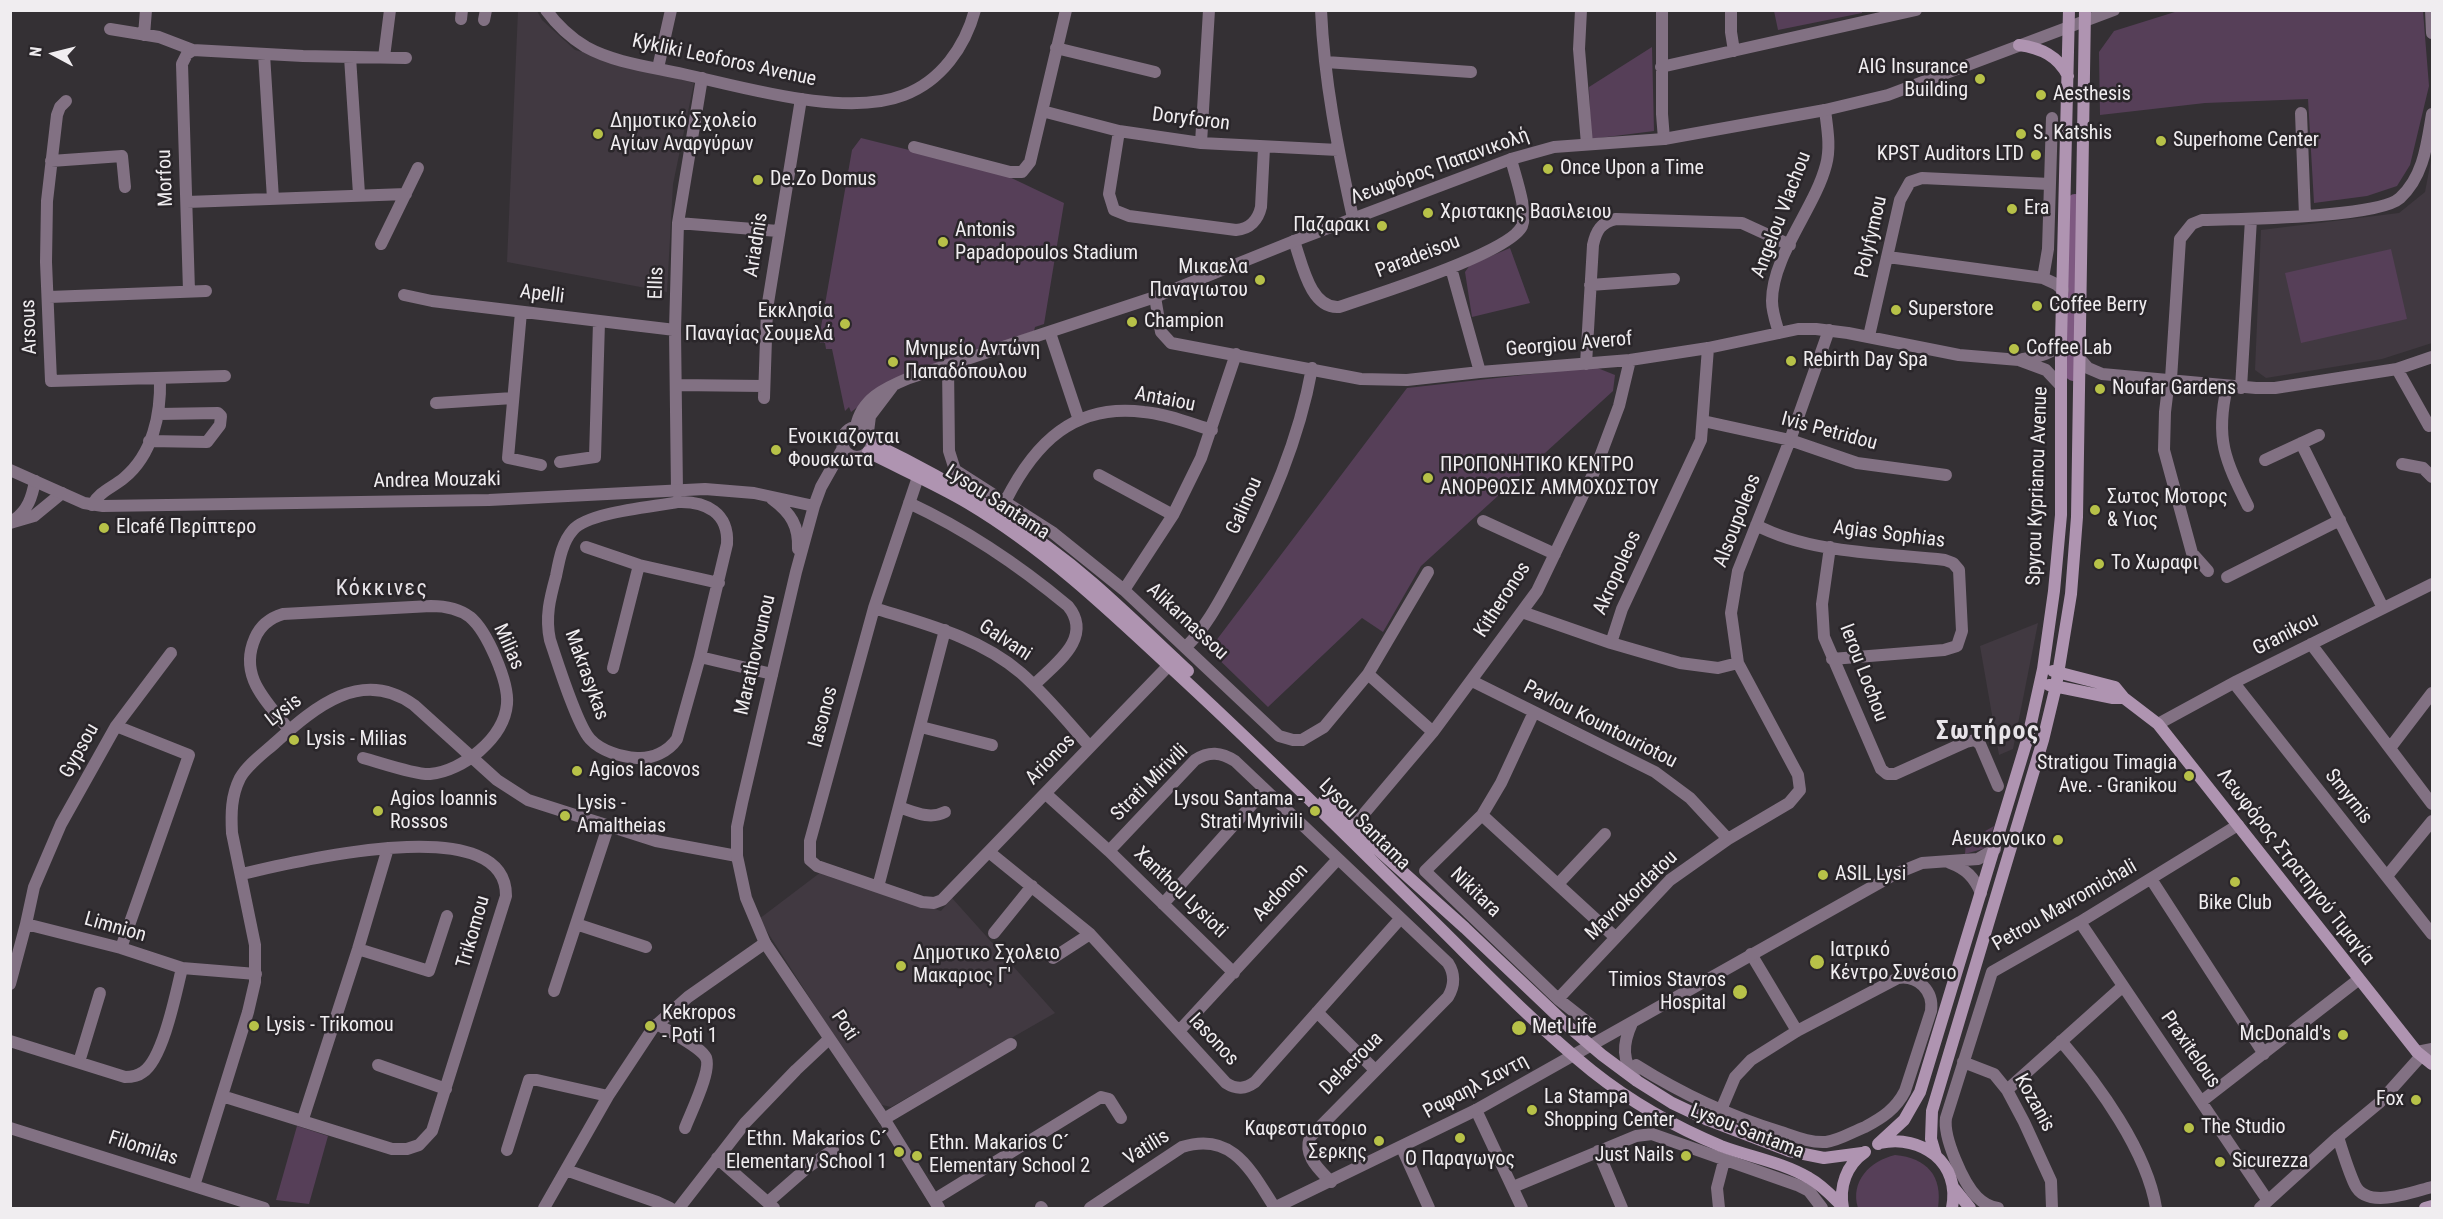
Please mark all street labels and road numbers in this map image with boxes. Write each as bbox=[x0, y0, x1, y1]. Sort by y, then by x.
street label: Kykliki Leoforos Avenue bbox=[630, 30, 818, 92]
street label: Doryforon bbox=[1151, 103, 1231, 137]
street label: Λεωφόρος Παπανικολή bbox=[1347, 124, 1533, 210]
street label: Angelou Vlachou bbox=[1747, 148, 1817, 282]
street label: Morfou bbox=[153, 149, 179, 207]
street label: Polyfymou bbox=[1851, 194, 1893, 280]
street label: Ariadnis bbox=[740, 211, 774, 279]
street label: Paradeisou bbox=[1372, 230, 1464, 284]
street label: Ellis bbox=[644, 266, 670, 300]
street label: Apelli bbox=[518, 280, 566, 310]
street label: Arsous bbox=[17, 299, 43, 355]
street label: Georgiou Averof bbox=[1505, 328, 1633, 362]
street label: Antaiou bbox=[1133, 382, 1197, 418]
street label: Spyrou Kyprianou Avenue bbox=[2023, 386, 2053, 586]
street label: Ivis Petridou bbox=[1778, 408, 1880, 456]
street label: Lysou Santama bbox=[940, 460, 1054, 546]
street label: Andrea Mouzaki bbox=[373, 468, 501, 494]
street label: Alsoupoleos bbox=[1709, 471, 1767, 571]
street label: Galinou bbox=[1222, 474, 1268, 538]
street label: Agias Sophias bbox=[1832, 516, 1946, 554]
street label: Akropoleos bbox=[1589, 527, 1647, 619]
street label: Kitheronos bbox=[1470, 558, 1536, 642]
street label: Alikarnassou bbox=[1141, 578, 1233, 666]
street label: Marathovounou bbox=[730, 592, 782, 718]
street label: Granikou bbox=[2249, 608, 2323, 662]
street label: Galvani bbox=[974, 615, 1036, 667]
street label: Milias bbox=[487, 620, 529, 674]
street label: Ierou Lochou bbox=[1833, 621, 1893, 725]
street label: Makrasykas bbox=[559, 627, 613, 723]
street label: Pavlou Kountouriotou bbox=[1519, 676, 1681, 774]
street label: Iasonos bbox=[804, 684, 844, 750]
street label: Lysis bbox=[261, 689, 307, 733]
street label: Gypsou bbox=[55, 719, 105, 783]
street label: Arionos bbox=[1021, 730, 1081, 790]
street label: Strati Mirivili bbox=[1106, 739, 1194, 827]
street label: Λεωφόρος Στρατηγού Τιμαγία bbox=[2211, 764, 2379, 970]
street label: Smyrnis bbox=[2319, 765, 2377, 829]
street label: Lysou Santama bbox=[1313, 774, 1415, 876]
street label: Xanthou Lysioti bbox=[1128, 842, 1232, 944]
street label: Mavrokordatou bbox=[1581, 846, 1683, 946]
street label: Petrou Mavromichali bbox=[1989, 855, 2141, 957]
street label: Aedonon bbox=[1248, 859, 1314, 927]
street label: Nikitara bbox=[1445, 863, 1505, 923]
street label: Trikomou bbox=[452, 893, 496, 971]
street label: Limnion bbox=[81, 908, 149, 948]
street label: Poti bbox=[825, 1006, 863, 1046]
street label: Praxitelous bbox=[2155, 1007, 2225, 1093]
street label: Iasonos bbox=[1183, 1009, 1243, 1071]
street label: Delacroua bbox=[1315, 1027, 1389, 1101]
street label: Ραφαηλ Σαντη bbox=[1420, 1049, 1532, 1125]
street label: Kozanis bbox=[2008, 1070, 2060, 1136]
street label: Lysou Santama bbox=[1687, 1099, 1807, 1165]
street label: Vatilis bbox=[1120, 1125, 1174, 1171]
street label: Filomilas bbox=[105, 1126, 181, 1172]

